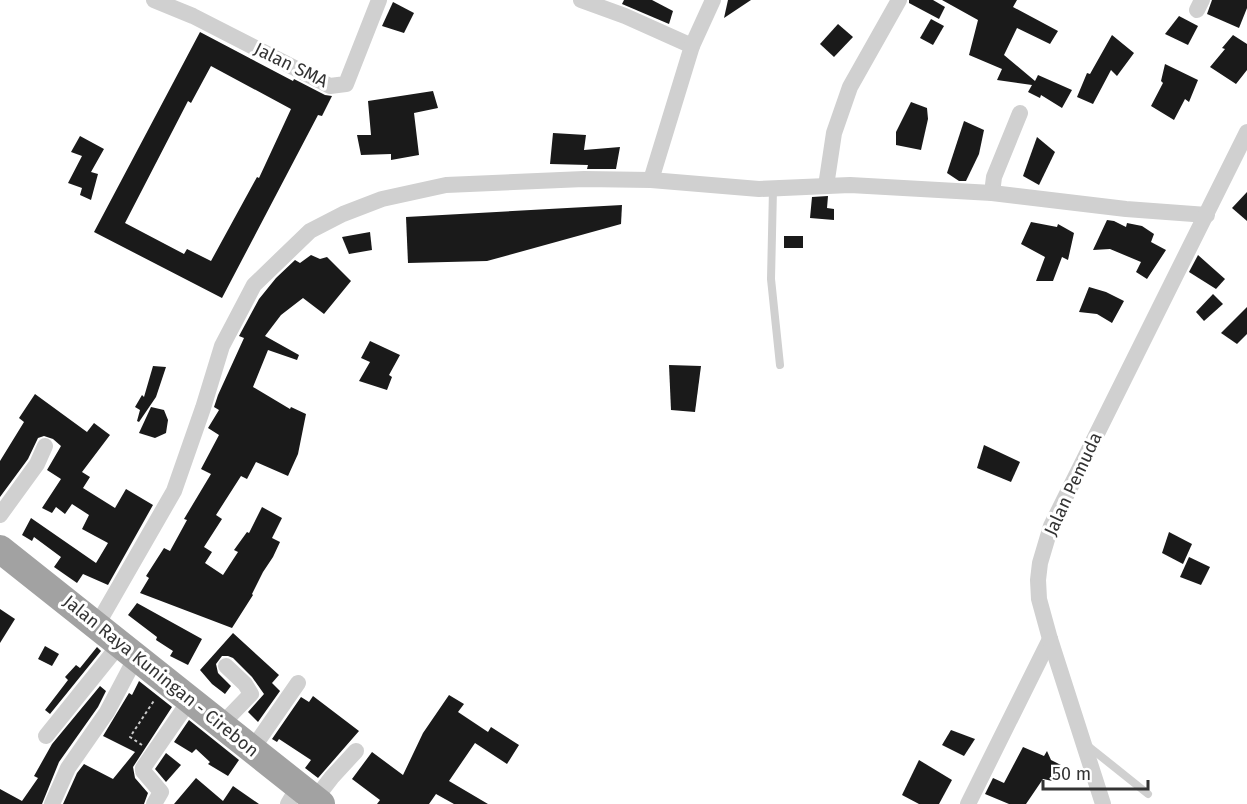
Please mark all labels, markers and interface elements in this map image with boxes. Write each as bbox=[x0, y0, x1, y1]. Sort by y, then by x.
street label: Jalan SMA bbox=[251, 38, 332, 93]
street label: Jalan Pemuda bbox=[1039, 429, 1107, 539]
street label: Jalan Raya Kuningan - Cirebon bbox=[59, 590, 263, 762]
scale bar bbox=[1043, 753, 1148, 791]
text: 50 m bbox=[1052, 763, 1091, 785]

